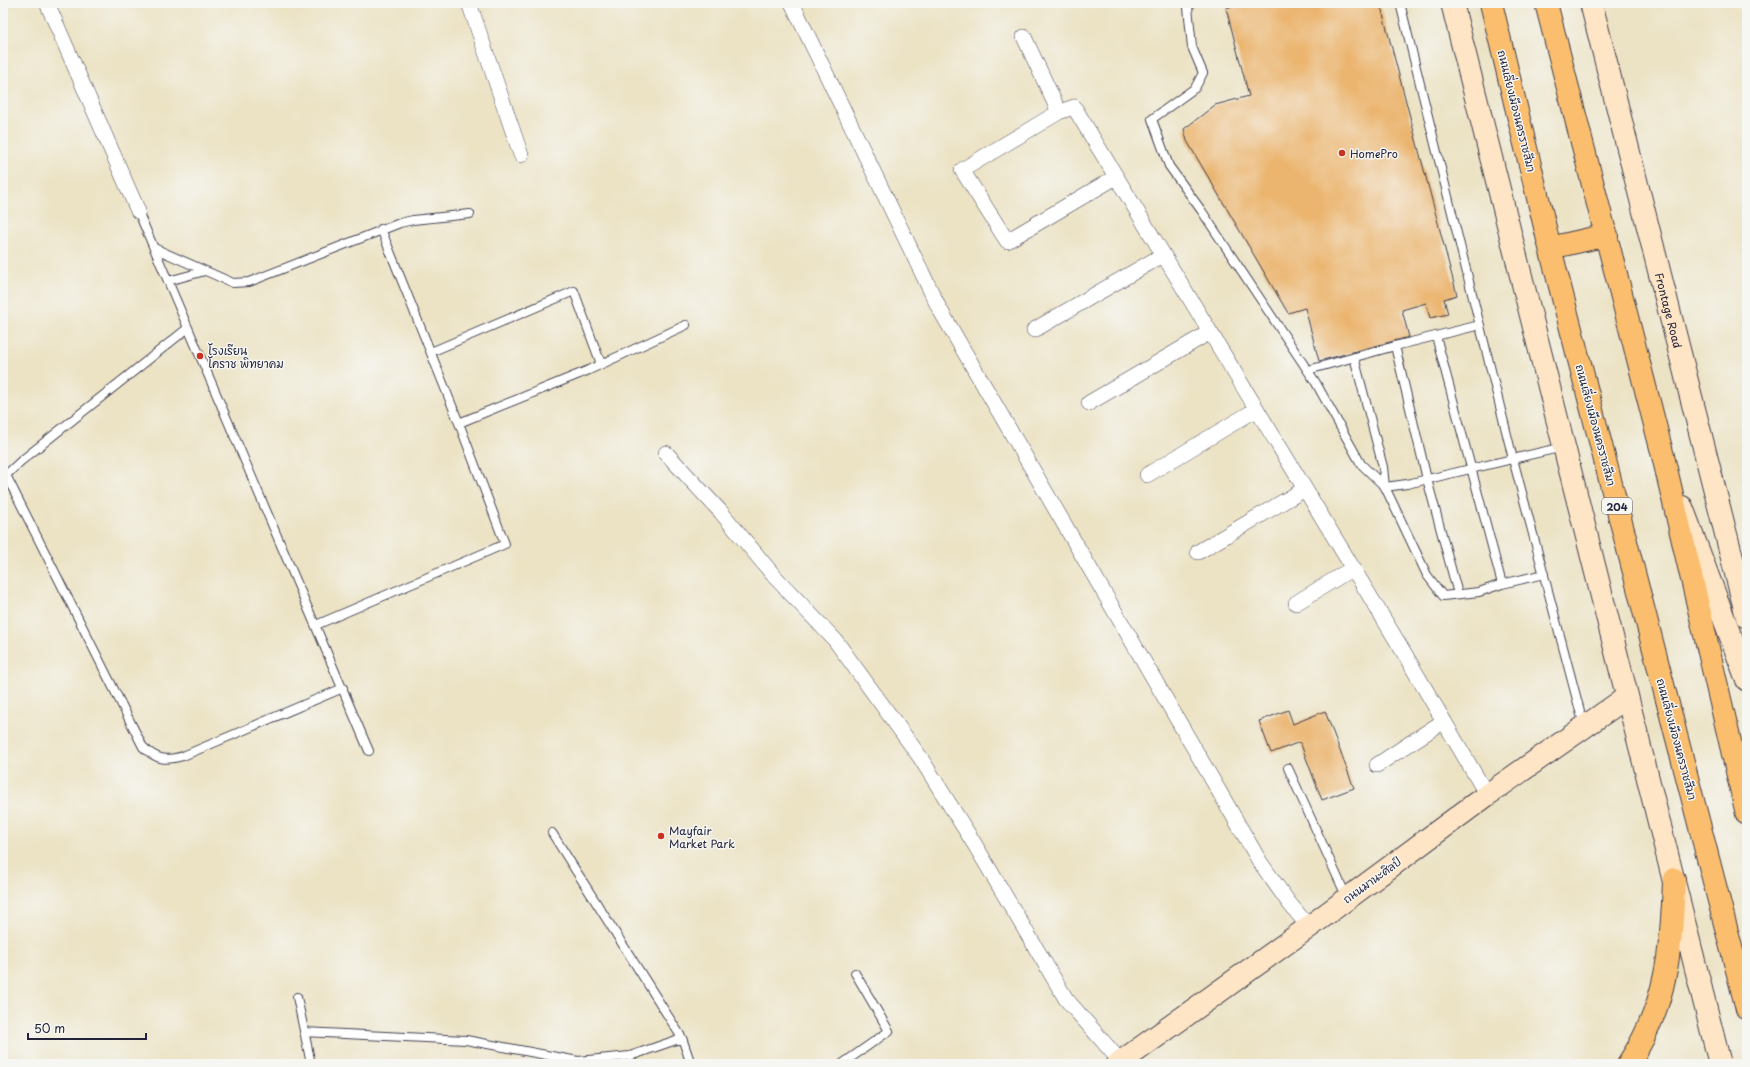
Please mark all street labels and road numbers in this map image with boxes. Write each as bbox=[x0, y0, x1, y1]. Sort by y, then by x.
street label: ถนนเลี่ยงเมืองนครราชสีมา bbox=[1494, 48, 1542, 174]
street label: Frontage Road bbox=[1651, 271, 1687, 350]
street label: ถนนเลี่ยงเมืองนครราชสีมา bbox=[1572, 362, 1622, 488]
road number: 204 bbox=[1602, 498, 1632, 514]
street label: ถนนเลี่ยงเมืองนครราชสีมา bbox=[1653, 676, 1703, 802]
street label: ถนนมานะศิลป์ bbox=[1339, 853, 1405, 907]

